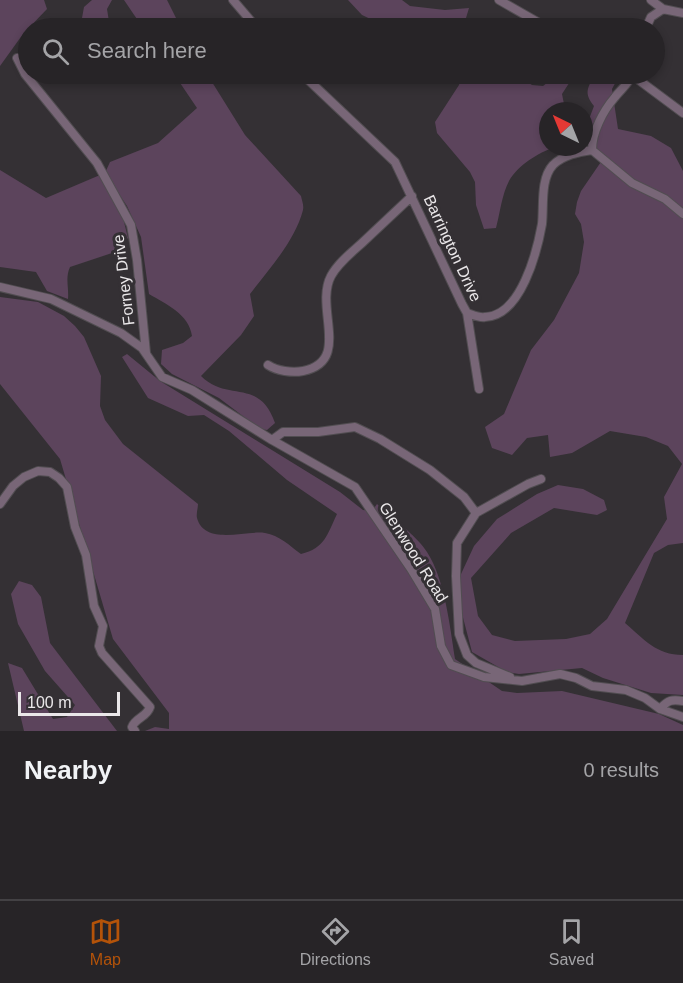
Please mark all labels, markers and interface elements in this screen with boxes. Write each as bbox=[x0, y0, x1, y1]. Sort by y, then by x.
search box bbox=[18, 18, 665, 84]
icon: search bbox=[39, 35, 72, 68]
text: Search here bbox=[87, 38, 207, 63]
north arrow bbox=[539, 102, 593, 156]
street label: Barrington Drive bbox=[420, 192, 485, 304]
street label: Forney Drive bbox=[109, 233, 138, 326]
street label: Glenwood Road bbox=[376, 499, 451, 605]
scale bar bbox=[18, 689, 120, 716]
text: 100 m bbox=[27, 694, 71, 711]
text: Nearby bbox=[24, 755, 112, 785]
text: 0 results bbox=[583, 759, 659, 781]
tab: Map bbox=[89, 915, 122, 969]
tab: Directions bbox=[300, 915, 371, 969]
tab: Saved bbox=[549, 915, 594, 969]

